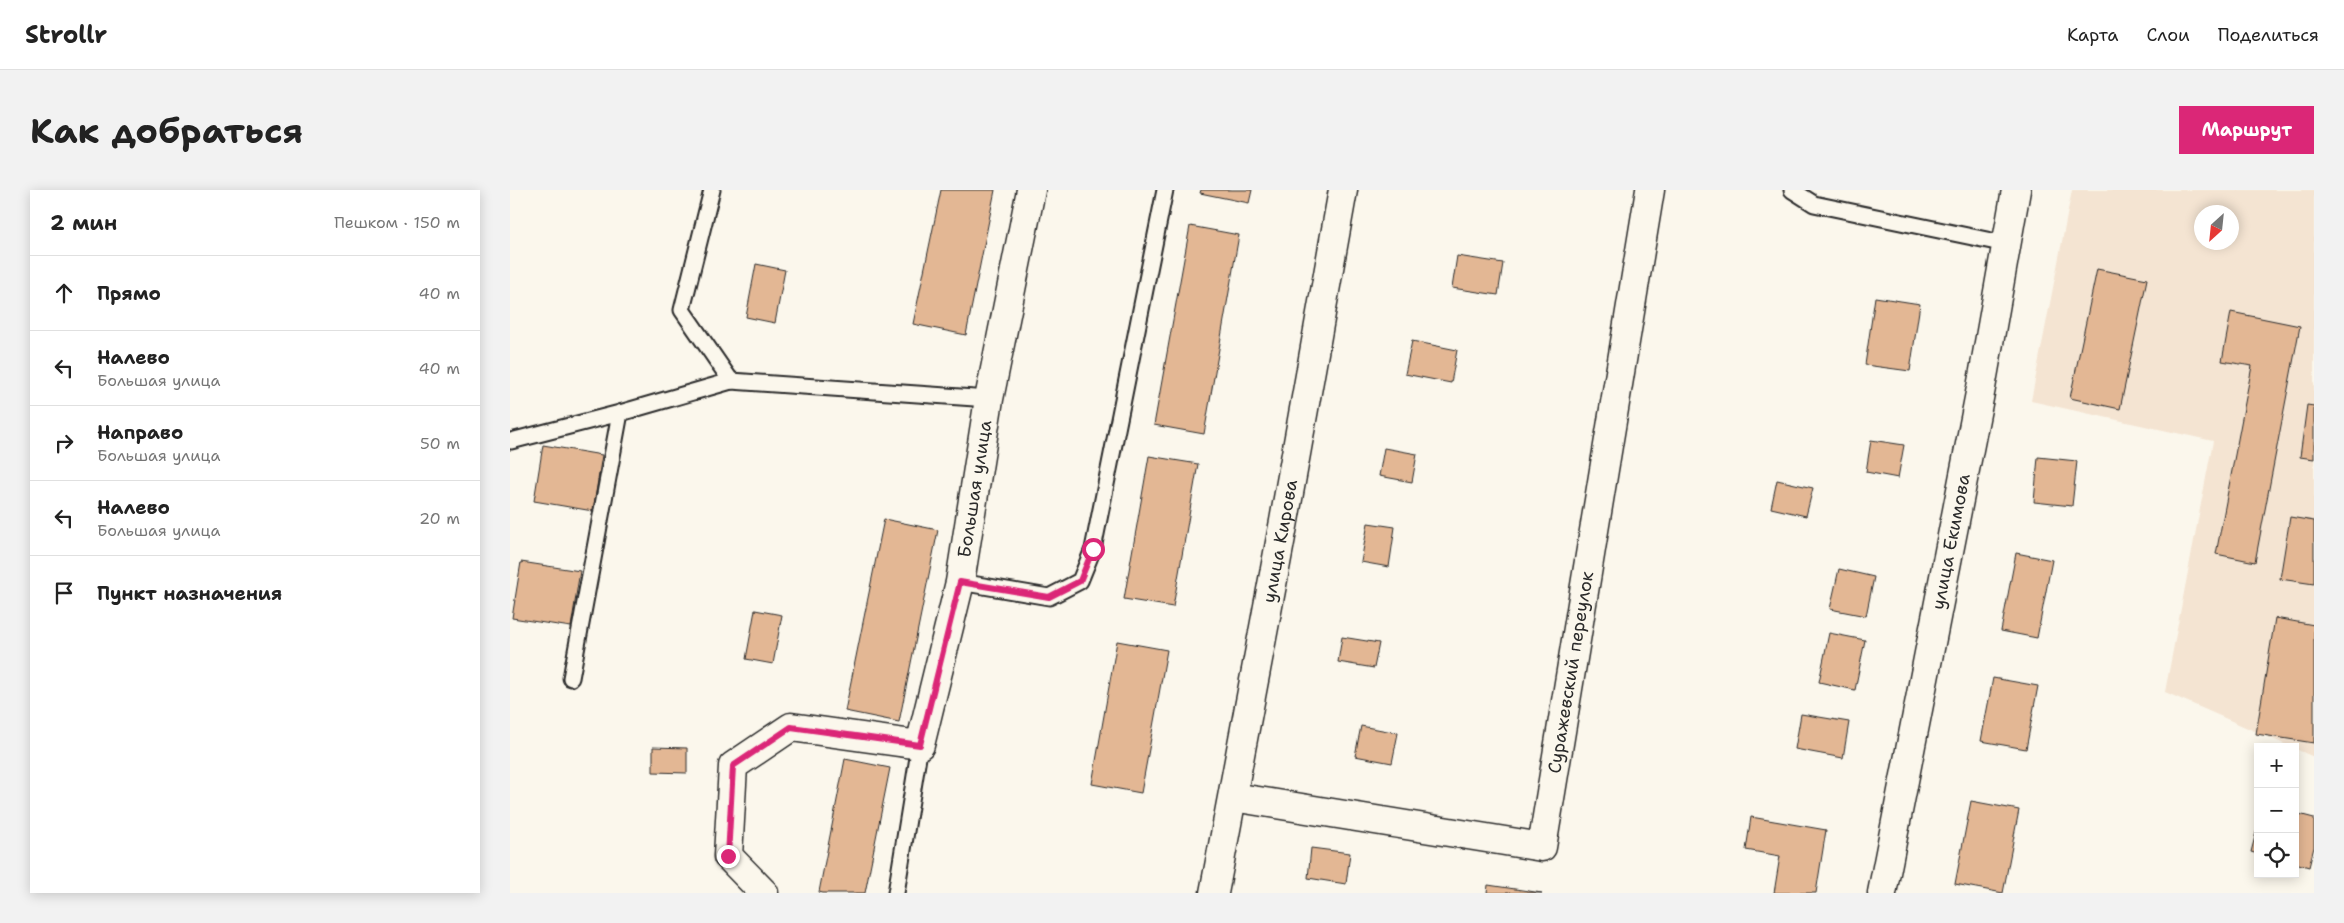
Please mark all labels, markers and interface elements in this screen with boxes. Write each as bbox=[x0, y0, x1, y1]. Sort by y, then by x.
text: Strollr bbox=[25, 19, 107, 51]
text: Карта bbox=[2067, 23, 2118, 47]
text: Слои bbox=[2146, 23, 2190, 47]
text: Поделиться bbox=[2218, 23, 2319, 47]
button: Маршрут bbox=[2179, 106, 2314, 154]
text: Как добраться bbox=[30, 107, 303, 154]
north arrow bbox=[2194, 205, 2239, 250]
text: 2 мин bbox=[50, 209, 117, 237]
text: Пешком · 150 m bbox=[334, 212, 460, 233]
icon: ahead bbox=[50, 279, 78, 307]
text: Прямо bbox=[97, 281, 161, 306]
text: 40 m bbox=[418, 283, 460, 304]
text: Налево bbox=[97, 345, 170, 370]
icon: left bbox=[50, 354, 78, 382]
text: 40 m bbox=[418, 358, 460, 379]
text: Большая улица bbox=[97, 370, 220, 391]
street label: Большая улица bbox=[952, 418, 997, 559]
text: Направо bbox=[97, 420, 183, 445]
icon: right bbox=[50, 429, 78, 457]
text: 50 m bbox=[420, 433, 460, 454]
text: Большая улица bbox=[97, 445, 220, 466]
street label: улица Екимова bbox=[1926, 472, 1976, 612]
street label: улица Кирова bbox=[1257, 478, 1303, 605]
text: Налево bbox=[97, 495, 170, 520]
icon: left bbox=[50, 504, 78, 532]
text: 20 m bbox=[419, 508, 460, 529]
text: Большая улица bbox=[97, 520, 220, 541]
route start bbox=[1082, 538, 1105, 561]
street label: Суражевский переулок bbox=[1542, 569, 1599, 775]
icon: arrive bbox=[50, 579, 78, 607]
text: Пункт назначения bbox=[97, 581, 282, 606]
map controls bbox=[2254, 743, 2299, 878]
button: + bbox=[2254, 743, 2299, 788]
button: − bbox=[2254, 788, 2299, 833]
button: locate bbox=[2254, 833, 2299, 878]
route end bbox=[717, 845, 740, 868]

